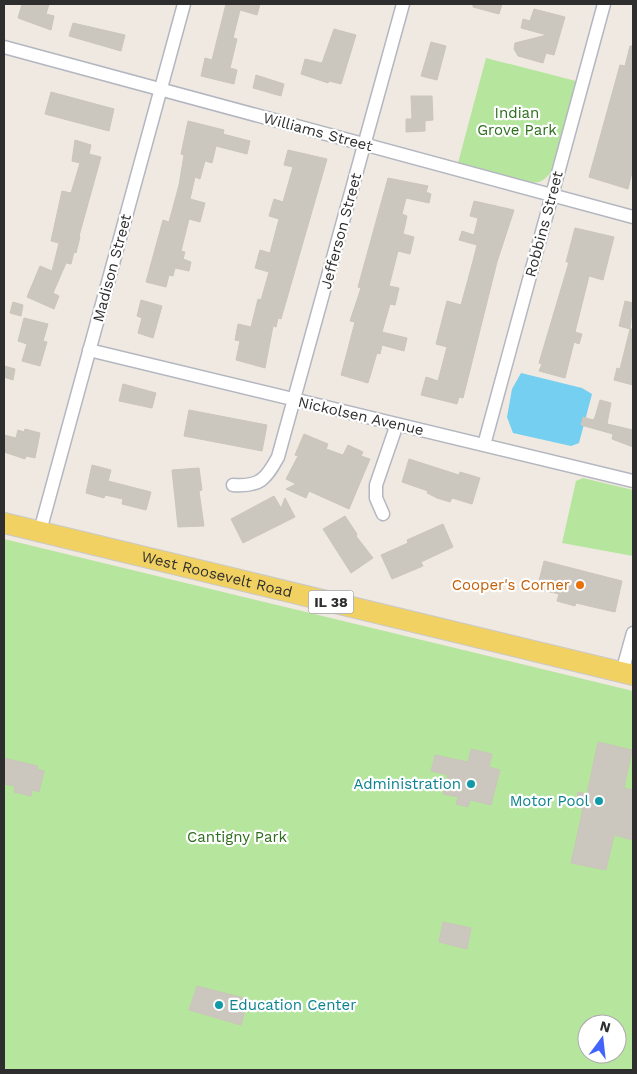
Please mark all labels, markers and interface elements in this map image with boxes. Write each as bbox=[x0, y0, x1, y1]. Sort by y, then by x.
park label: Indian Grove Park bbox=[477, 104, 557, 139]
street label: Williams Street bbox=[261, 109, 375, 155]
street label: Robbins Street bbox=[521, 168, 567, 279]
street label: Jefferson Street bbox=[317, 170, 365, 291]
street label: Madison Street bbox=[89, 211, 135, 324]
street label: Nickolsen Avenue bbox=[296, 393, 426, 439]
street label: West Roosevelt Road bbox=[139, 548, 294, 601]
place label: Cooper's Corner bbox=[452, 576, 570, 594]
marker: Cooper's Corner bbox=[574, 579, 586, 591]
road number: IL 38 bbox=[308, 590, 354, 614]
place label: Administration bbox=[353, 775, 461, 793]
marker: Administration bbox=[465, 778, 477, 790]
place label: Motor Pool bbox=[510, 792, 589, 810]
marker: Motor Pool bbox=[593, 795, 605, 807]
park label: Cantigny Park bbox=[187, 828, 288, 846]
place label: Education Center bbox=[229, 996, 356, 1014]
marker: Education Center bbox=[213, 999, 225, 1011]
north arrow bbox=[577, 1014, 627, 1064]
text: N bbox=[598, 1017, 612, 1036]

